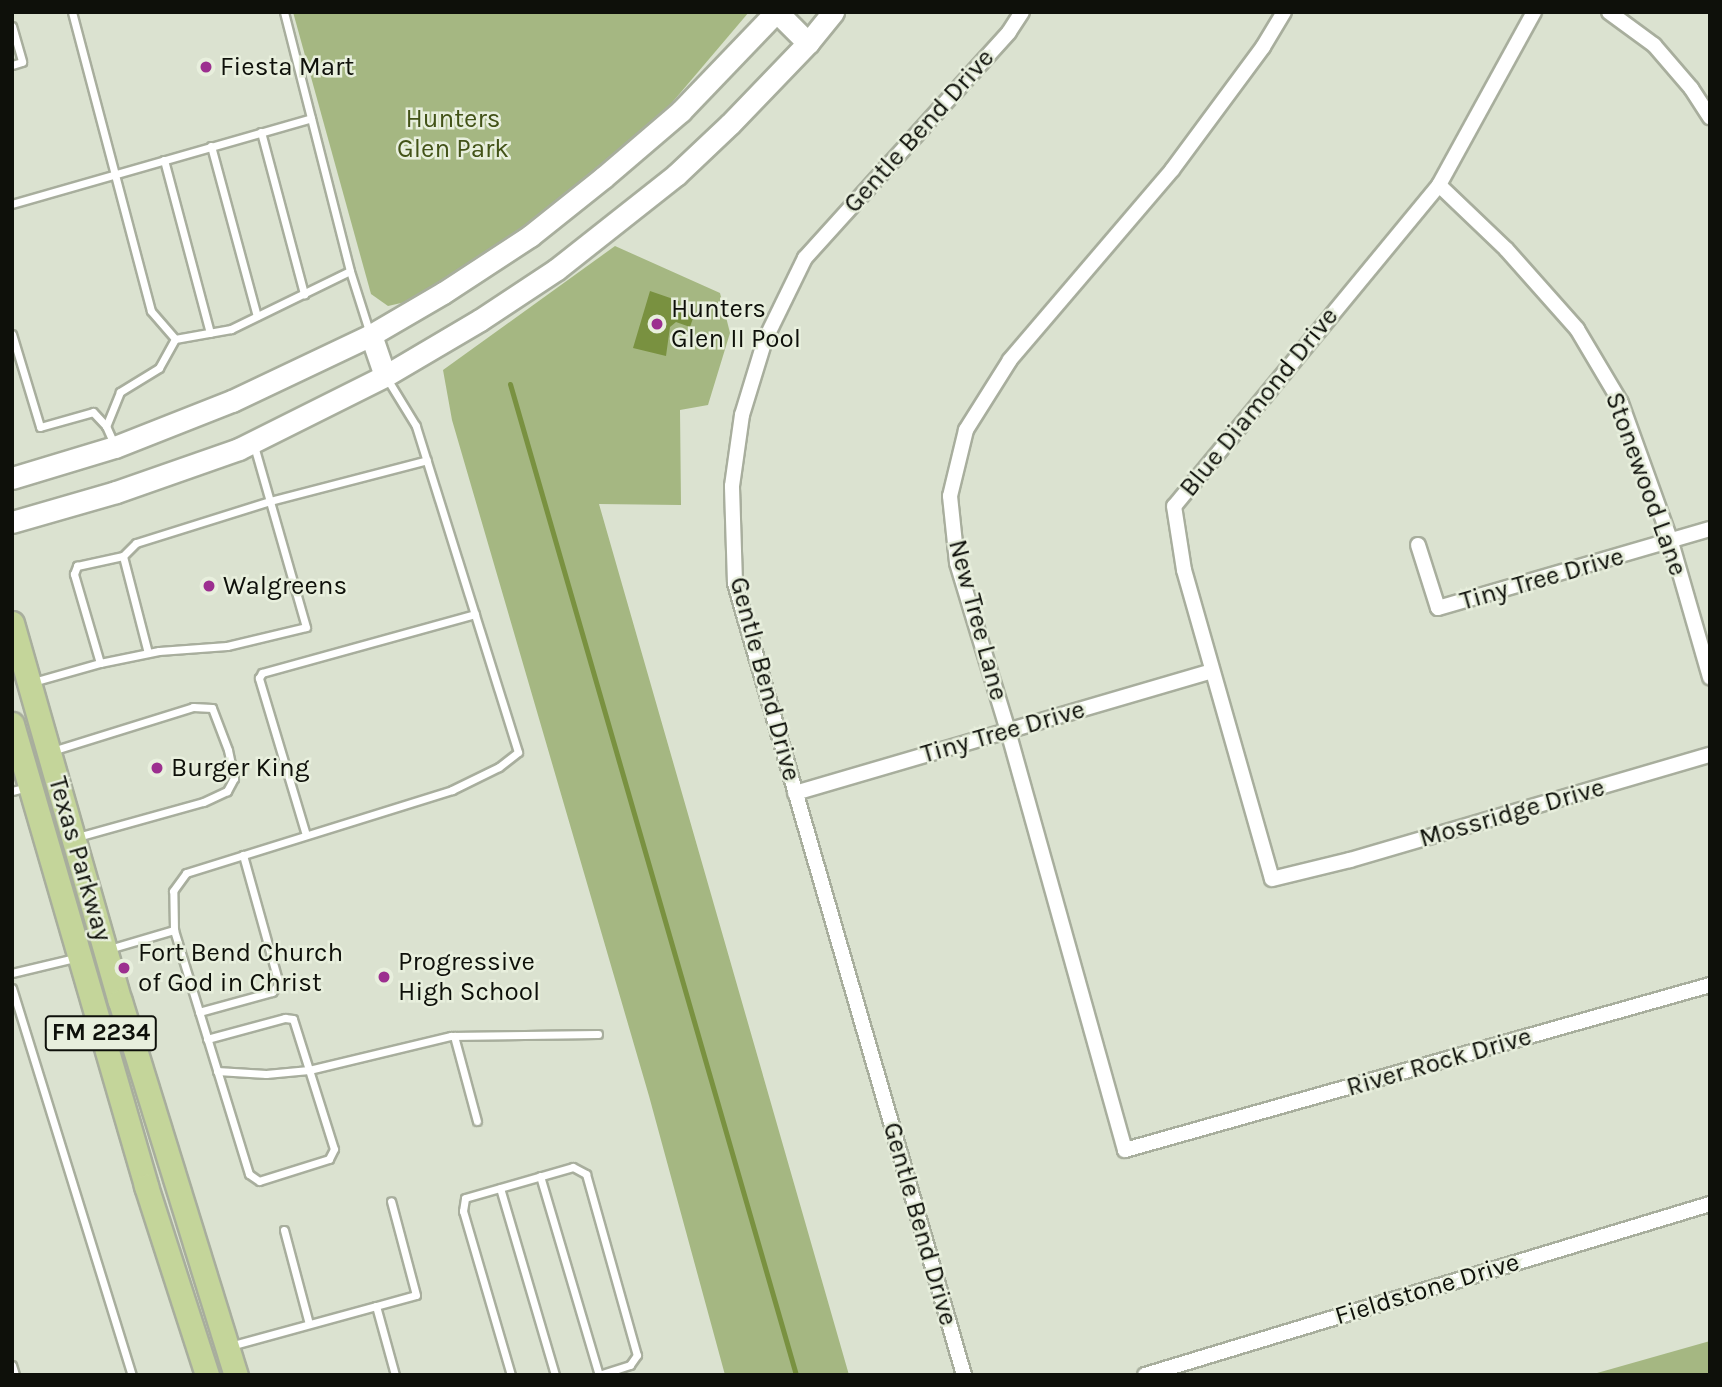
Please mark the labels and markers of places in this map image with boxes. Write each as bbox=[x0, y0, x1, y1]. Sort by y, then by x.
place label: Fiesta Mart bbox=[220, 51, 354, 83]
marker: Fiesta Mart bbox=[198, 59, 214, 75]
place label: Hunters Glen II Pool bbox=[671, 293, 801, 354]
marker: Hunters Glen II Pool bbox=[649, 316, 665, 332]
place label: Walgreens bbox=[223, 570, 347, 602]
marker: Walgreens bbox=[201, 578, 217, 594]
place label: Burger King bbox=[171, 752, 309, 784]
marker: Burger King bbox=[149, 760, 165, 776]
place label: Fort Bend Church of God in Christ bbox=[138, 937, 343, 998]
place label: Progressive High School bbox=[398, 946, 540, 1007]
marker: Fort Bend Church of God in Christ bbox=[116, 960, 132, 976]
marker: Progressive High School bbox=[376, 969, 392, 985]

